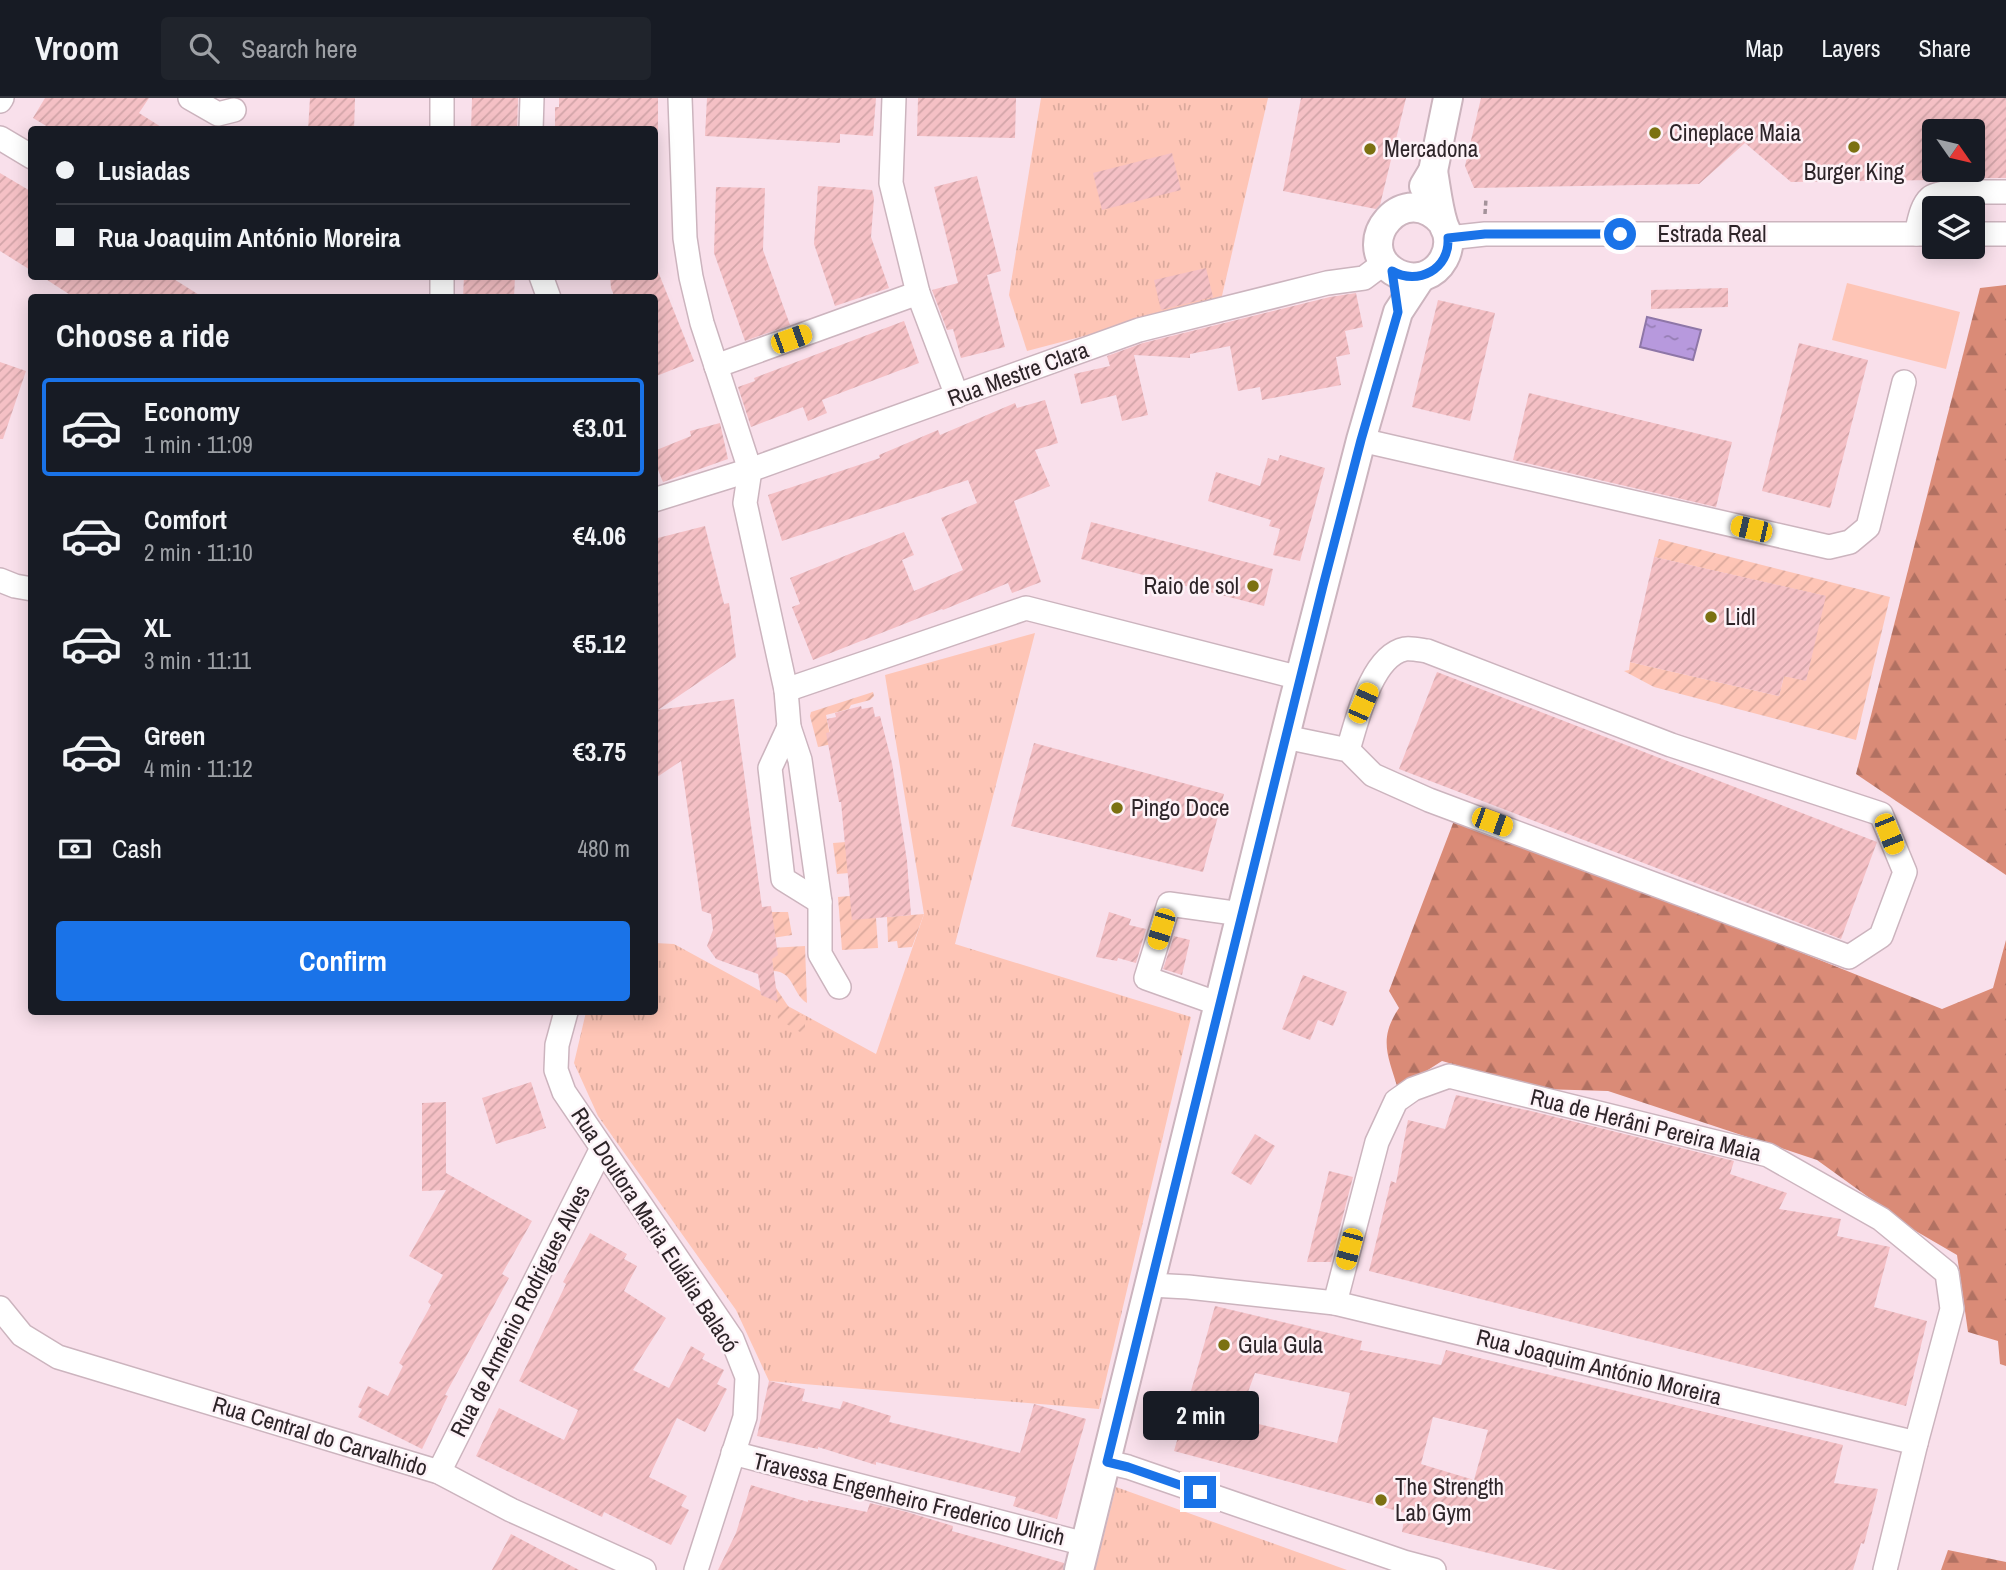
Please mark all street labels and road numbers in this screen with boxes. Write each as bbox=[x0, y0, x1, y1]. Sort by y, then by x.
street label: Estrada Real bbox=[1657, 218, 1767, 249]
street label: Rua Mestre Clara bbox=[943, 334, 1093, 413]
street label: Rua de Herâni Pereira Maia bbox=[1527, 1081, 1765, 1168]
street label: Rua Doutora Maria Eulália Balacó bbox=[564, 1101, 746, 1358]
street label: Rua de Arménio Rodrigues Alves bbox=[442, 1179, 597, 1442]
street label: Rua Joaquim António Moreira bbox=[1473, 1321, 1725, 1412]
street label: Rua Central do Carvalhido bbox=[209, 1388, 431, 1483]
street label: Travessa Engenheiro Frederico Ulrich bbox=[750, 1445, 1068, 1552]

